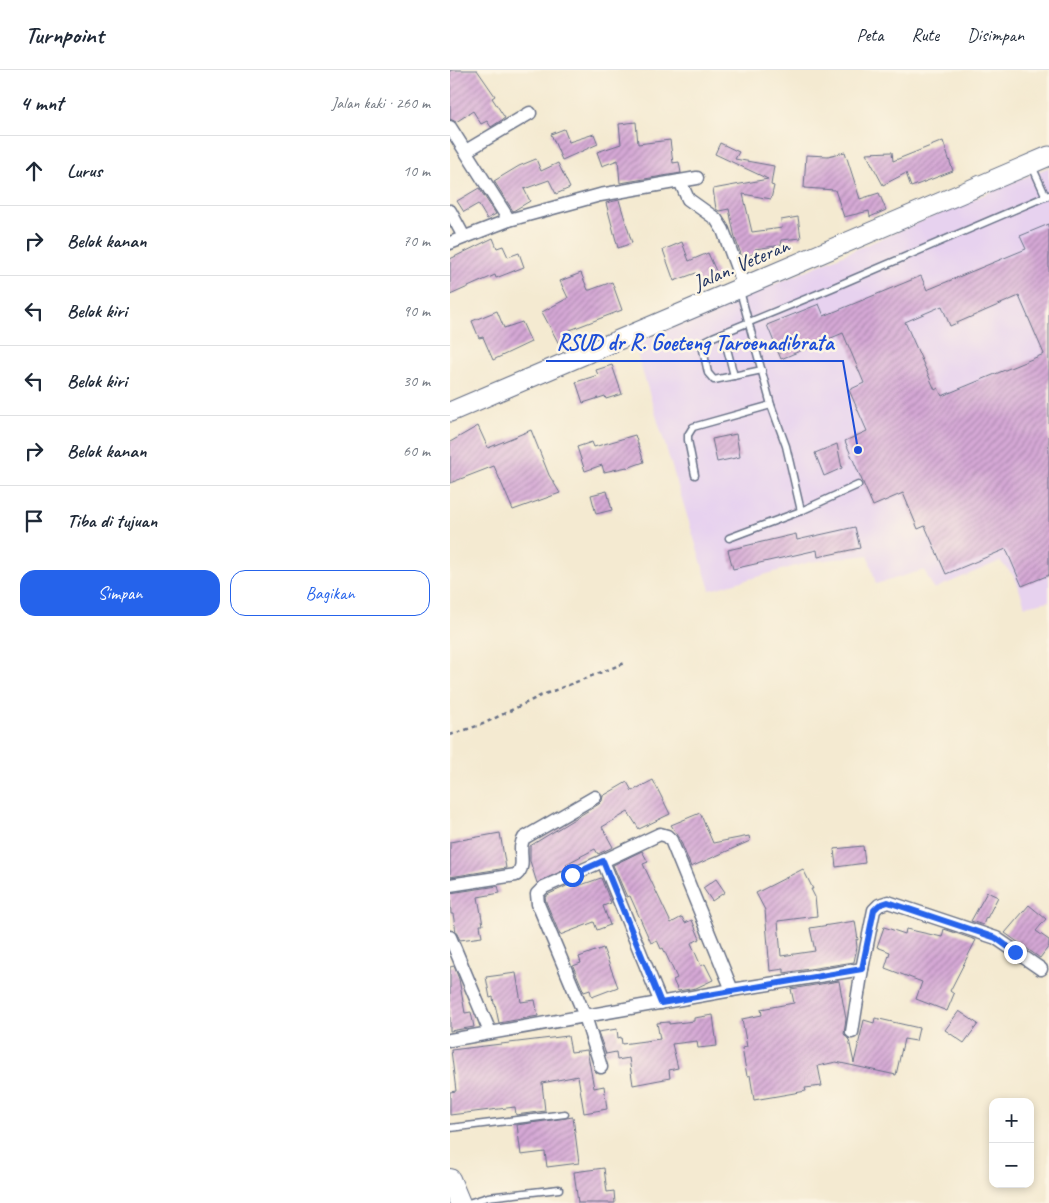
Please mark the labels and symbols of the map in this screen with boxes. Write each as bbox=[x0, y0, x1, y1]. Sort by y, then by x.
street label: Jalan. Veteran bbox=[688, 232, 794, 296]
callout: RSUD dr R. Goeteng Taroenadibrata bbox=[546, 324, 843, 361]
text: RSUD dr R. Goeteng Taroenadibrata bbox=[556, 329, 836, 357]
route start bbox=[561, 864, 584, 887]
route end bbox=[1004, 941, 1027, 964]

